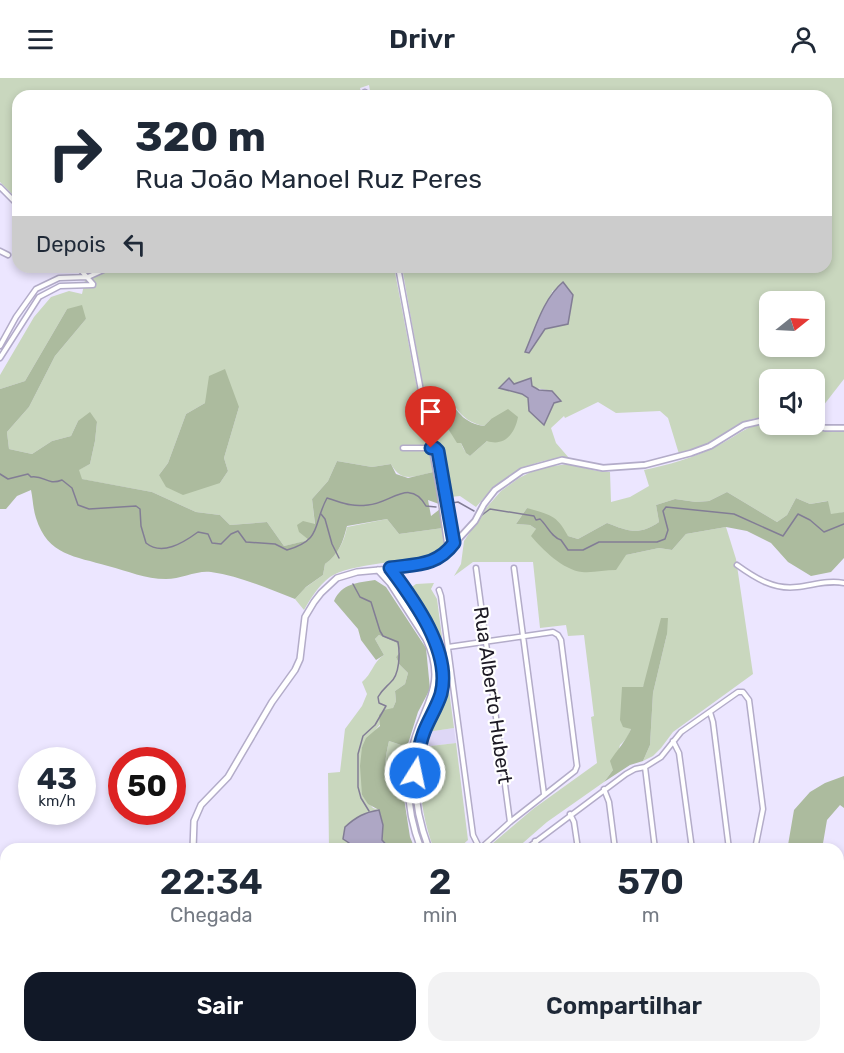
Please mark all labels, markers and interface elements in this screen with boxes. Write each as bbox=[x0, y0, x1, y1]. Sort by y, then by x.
icon: menu bbox=[24, 23, 57, 56]
text: Drivr bbox=[389, 23, 455, 55]
icon: person bbox=[787, 23, 820, 56]
text: 320 m bbox=[135, 112, 266, 162]
icon: right bbox=[36, 114, 114, 192]
text: Rua João Manoel Ruz Peres bbox=[135, 163, 482, 195]
icon: left bbox=[118, 228, 151, 261]
text: Depois bbox=[36, 231, 106, 258]
north arrow bbox=[759, 291, 825, 357]
map controls bbox=[759, 291, 825, 435]
button: sound bbox=[759, 369, 825, 435]
pin bbox=[405, 386, 456, 448]
icon: arrive bbox=[414, 395, 447, 428]
street label: Rua Alberto Hubert bbox=[469, 605, 517, 785]
position arrow bbox=[383, 741, 447, 805]
speed limit sign: 50 bbox=[108, 747, 186, 825]
text: 43 bbox=[37, 761, 77, 797]
text: km/h bbox=[38, 792, 76, 810]
text: 22:34 bbox=[160, 860, 263, 903]
text: 2 bbox=[429, 860, 451, 903]
text: 570 bbox=[617, 860, 684, 903]
text: Chegada bbox=[170, 903, 253, 927]
text: min bbox=[423, 903, 457, 927]
text: m bbox=[642, 903, 660, 927]
button: Sair bbox=[24, 972, 416, 1041]
button: Compartilhar bbox=[428, 972, 820, 1041]

